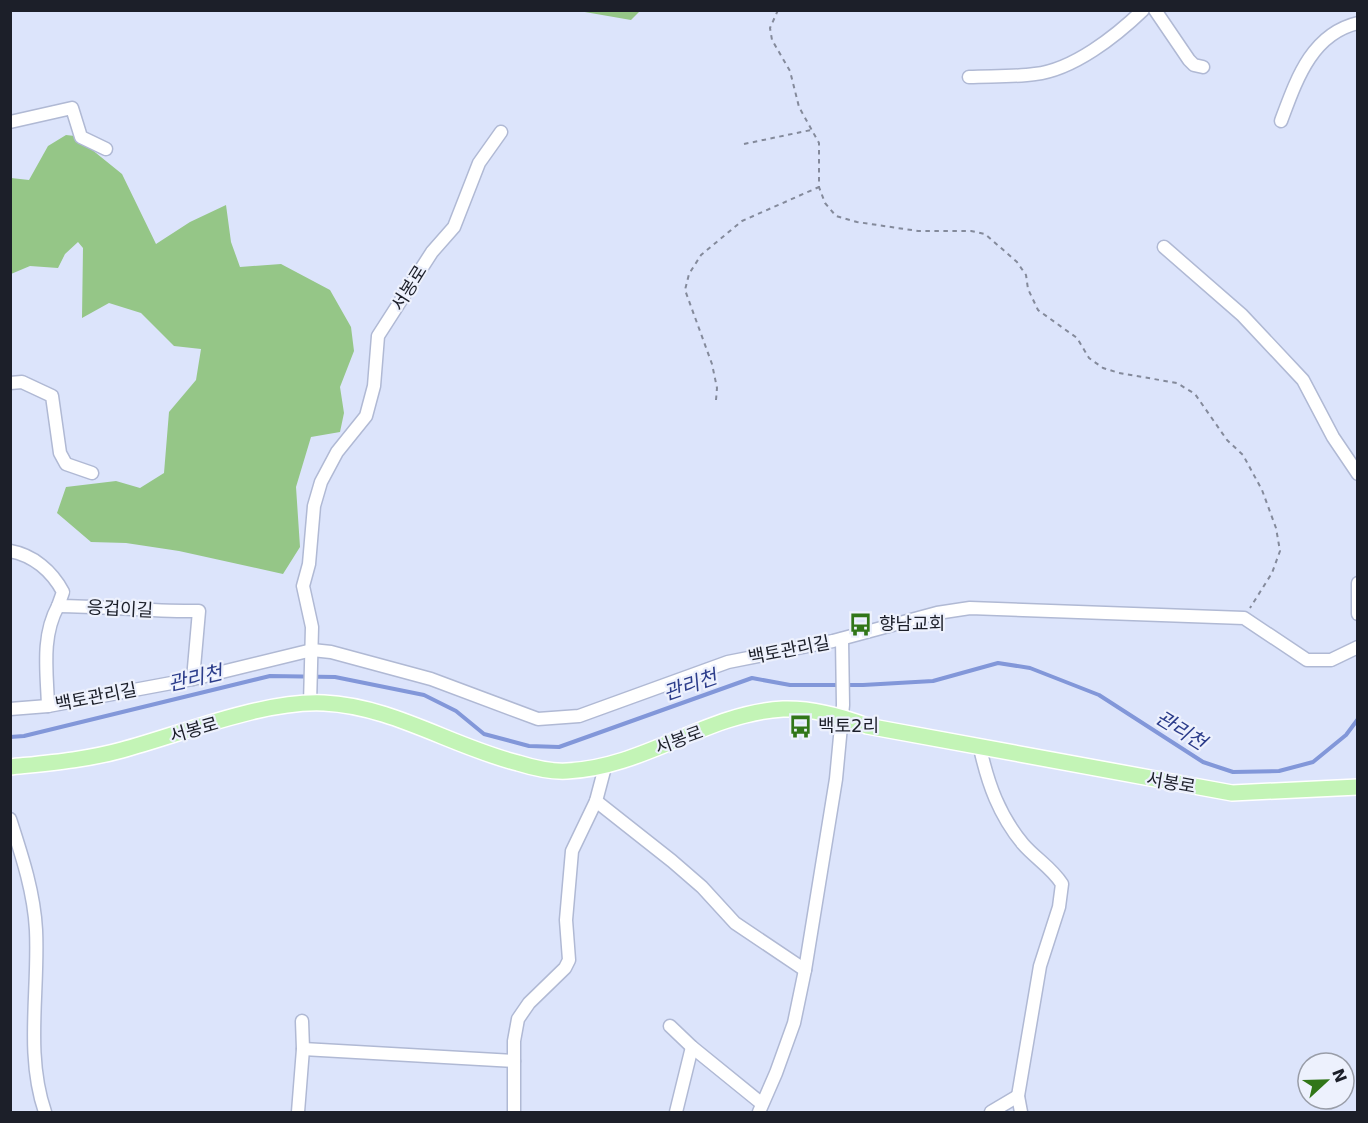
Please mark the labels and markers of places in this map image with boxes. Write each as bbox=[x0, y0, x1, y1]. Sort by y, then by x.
bus stop icon: 향남교회 bbox=[848, 611, 874, 637]
place label: 향남교회 bbox=[879, 613, 945, 634]
bus stop icon: 백토2리 bbox=[787, 713, 813, 739]
place label: 백토2리 bbox=[818, 715, 879, 736]

